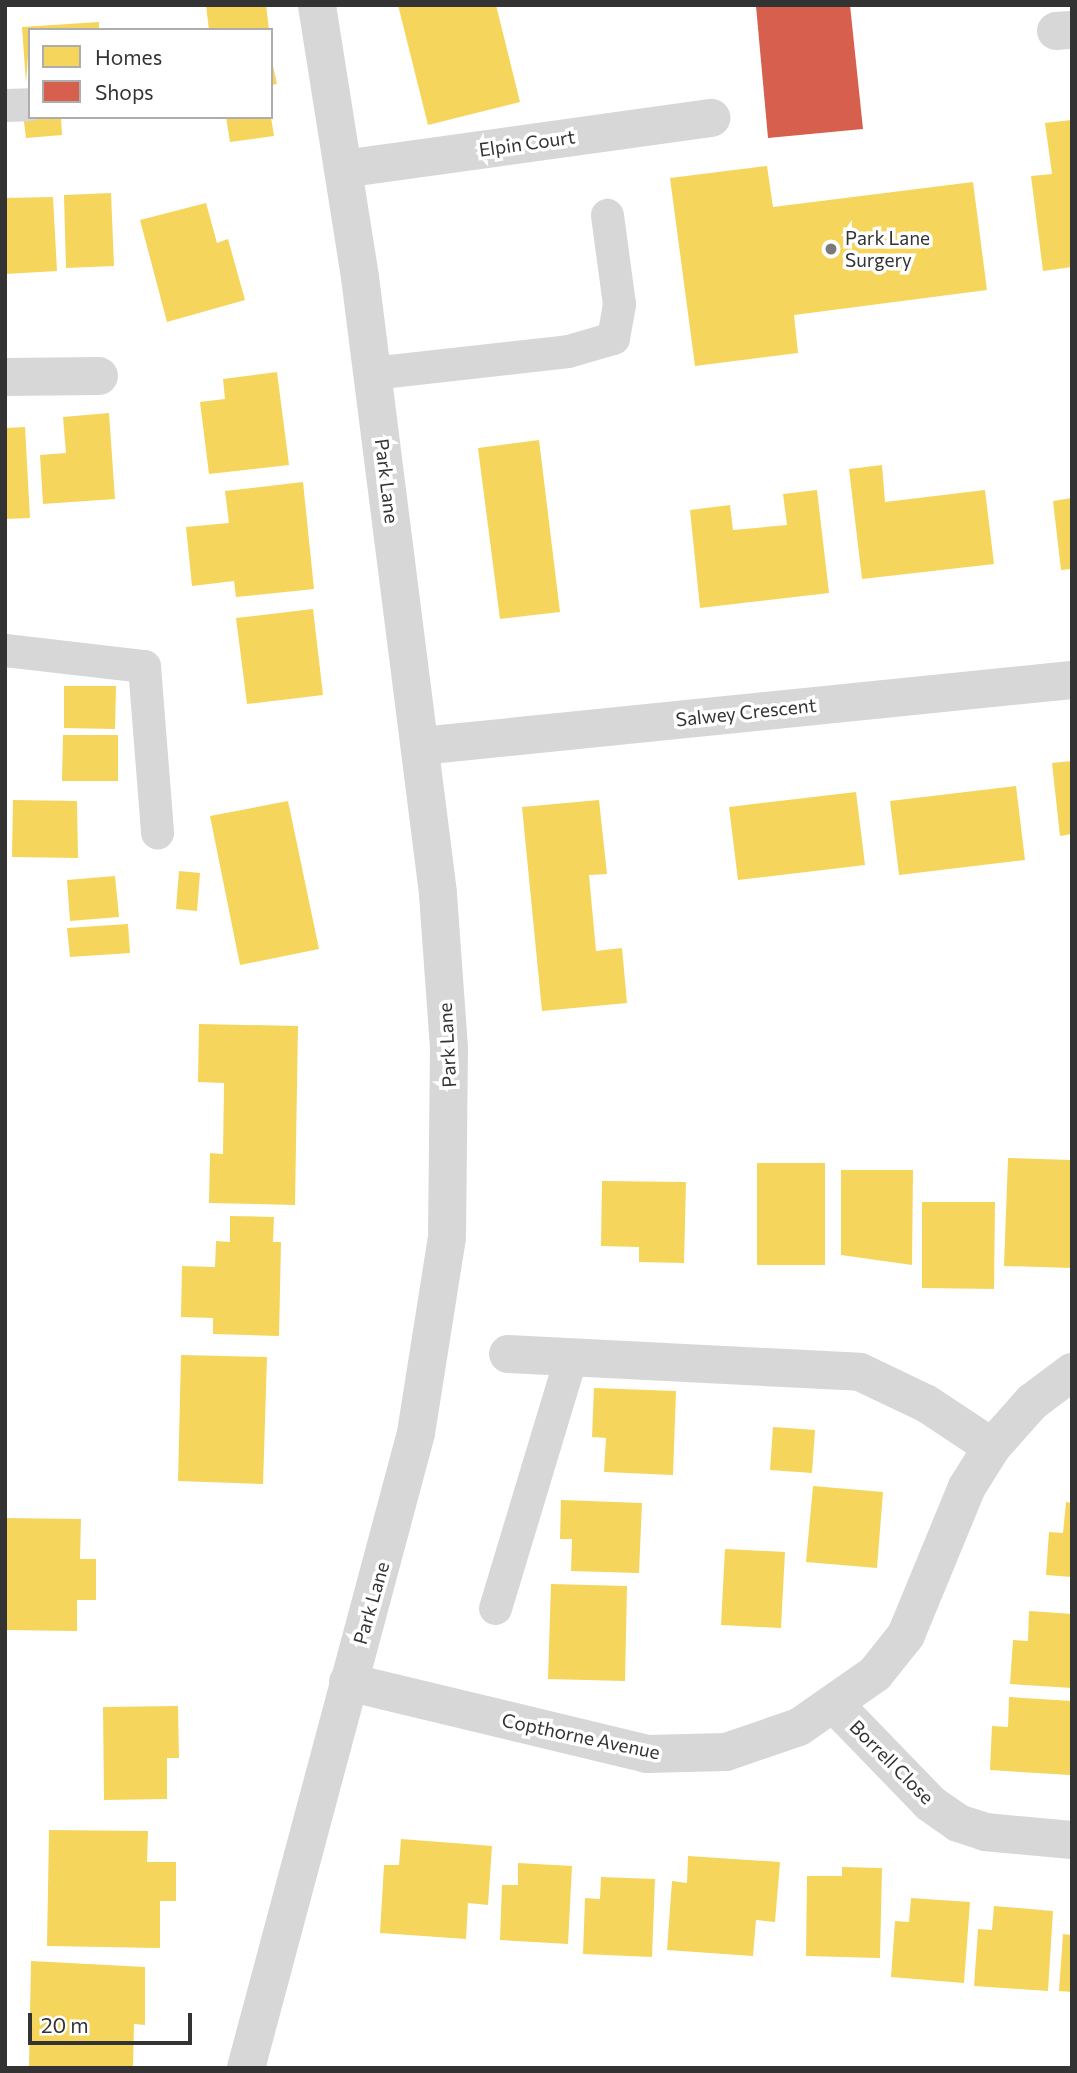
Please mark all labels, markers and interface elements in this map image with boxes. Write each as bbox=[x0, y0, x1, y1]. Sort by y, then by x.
legend bbox=[28, 28, 273, 119]
text: Homes bbox=[95, 44, 162, 69]
text: Shops bbox=[95, 79, 154, 104]
street label: Elpin Court bbox=[477, 125, 577, 161]
place label: Park Lane Surgery bbox=[845, 227, 930, 271]
marker: Park Lane Surgery bbox=[823, 241, 839, 257]
street label: Park Lane bbox=[370, 437, 404, 525]
street label: Salwey Crescent bbox=[675, 693, 817, 731]
street label: Park Lane bbox=[433, 1002, 461, 1088]
street label: Park Lane bbox=[348, 1559, 394, 1647]
street label: Copthorne Avenue bbox=[500, 1708, 662, 1764]
street label: Borrell Close bbox=[845, 1715, 939, 1809]
scale bar bbox=[32, 2000, 196, 2044]
text: 20 m bbox=[41, 2012, 89, 2037]

